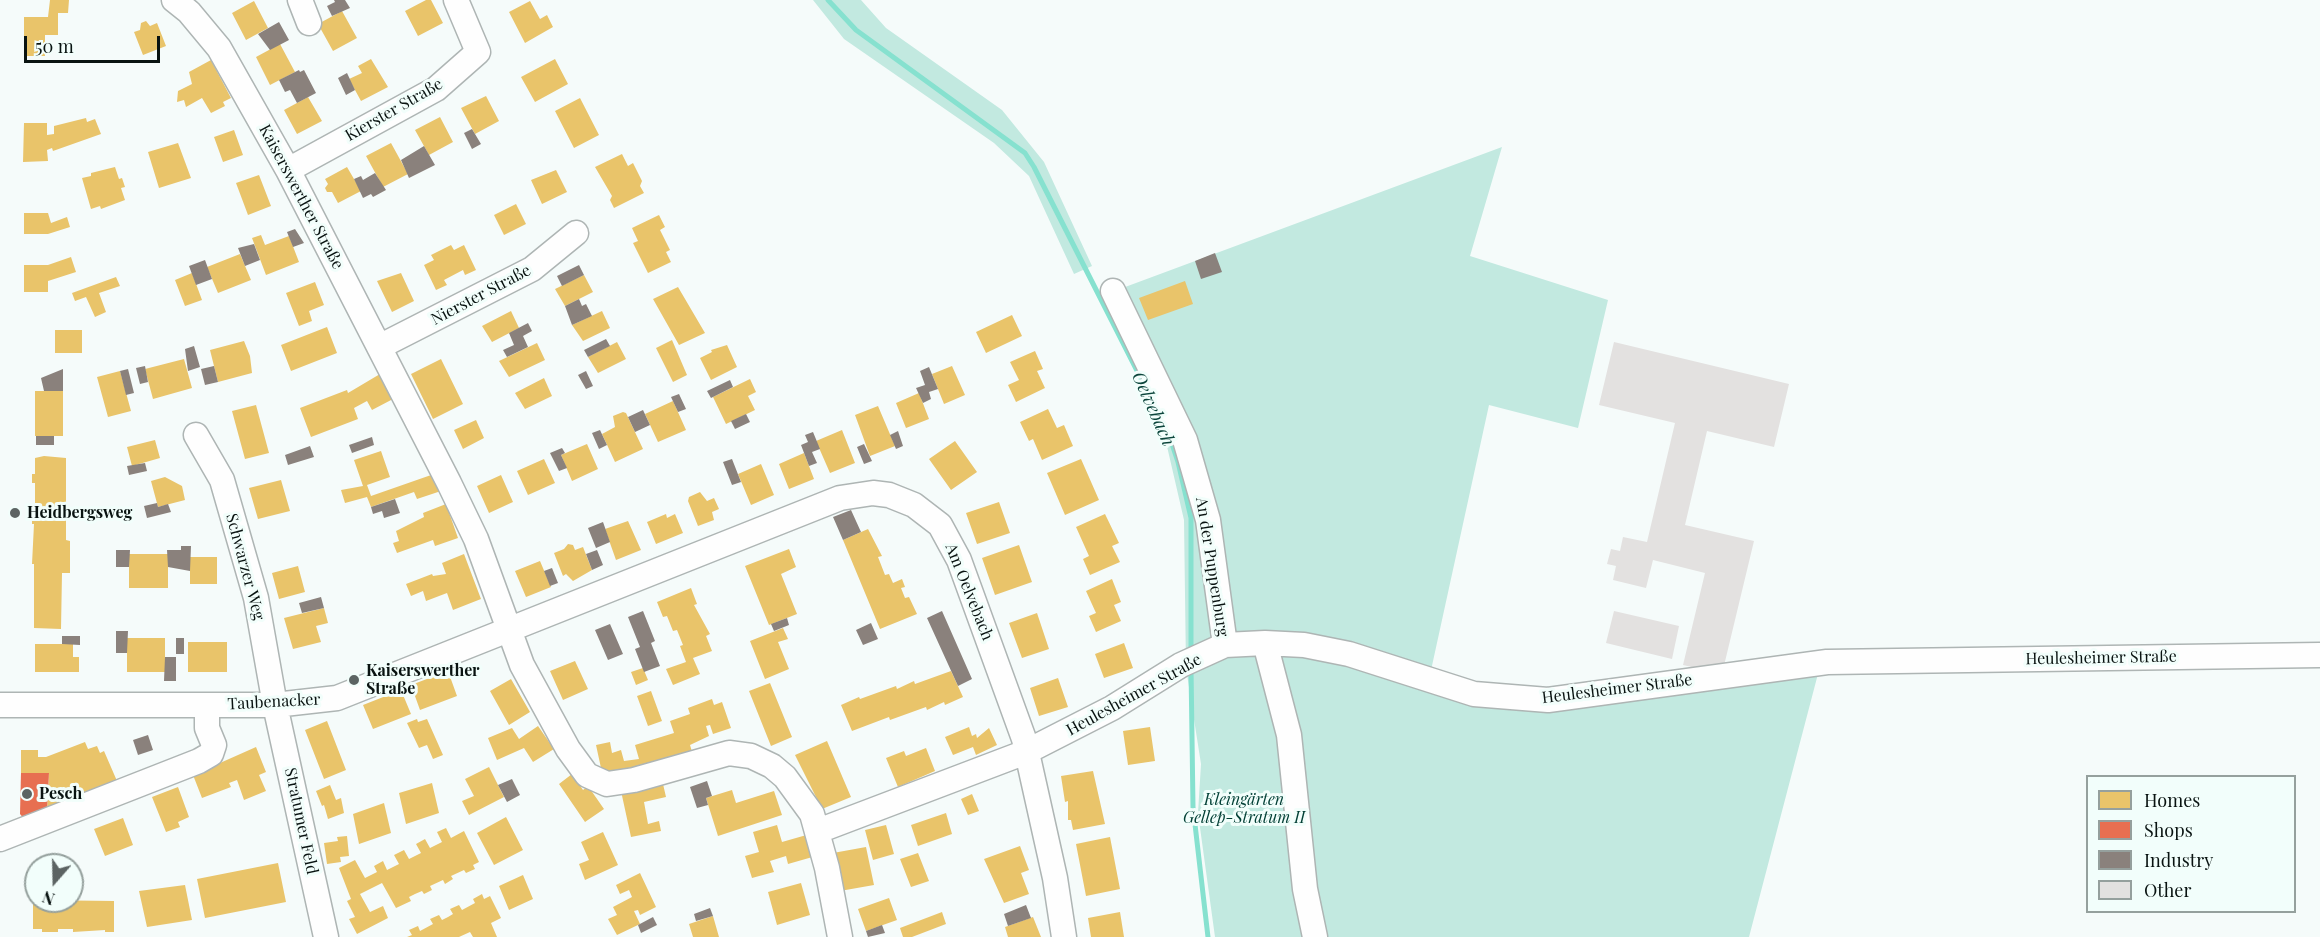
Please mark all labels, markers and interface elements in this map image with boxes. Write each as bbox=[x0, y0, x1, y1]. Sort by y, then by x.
scale bar bbox=[27, 24, 164, 62]
text: 50 m bbox=[35, 34, 74, 58]
street label: Kierster Straße bbox=[342, 74, 446, 146]
street label: Kaiserswerther Straße bbox=[255, 121, 347, 273]
street label: Nierster Straße bbox=[428, 261, 534, 329]
water label: Oelvebach bbox=[1127, 368, 1179, 450]
street label: An der Puppenburg bbox=[1191, 496, 1233, 638]
place label: Heidbergsweg bbox=[27, 503, 132, 523]
marker: Heidbergsweg bbox=[8, 506, 22, 520]
street label: Schwarzer Weg bbox=[222, 512, 268, 622]
street label: Am Oelvebach bbox=[941, 541, 997, 643]
street label: Heulesheimer Straße bbox=[2025, 647, 2177, 669]
street label: Heulesheimer Straße bbox=[1063, 650, 1205, 740]
place label: Kaiserswerther Straße bbox=[366, 661, 480, 699]
street label: Heulesheimer Straße bbox=[1541, 670, 1693, 708]
marker: Kaiserswerther Straße bbox=[347, 673, 361, 687]
street label: Taubenacker bbox=[227, 690, 321, 714]
street label: Stratumer Feld bbox=[280, 766, 322, 876]
legend bbox=[2086, 775, 2296, 913]
place label: Pesch bbox=[39, 784, 82, 804]
marker: Pesch bbox=[20, 787, 34, 801]
text: Homes bbox=[2144, 788, 2200, 812]
park label: Kleingärten Gellep-Stratum II bbox=[1183, 790, 1305, 828]
text: Shops bbox=[2144, 818, 2193, 842]
text: Industry bbox=[2144, 848, 2213, 872]
north arrow bbox=[24, 853, 84, 913]
text: Other bbox=[2144, 878, 2191, 902]
text: N bbox=[39, 887, 57, 910]

